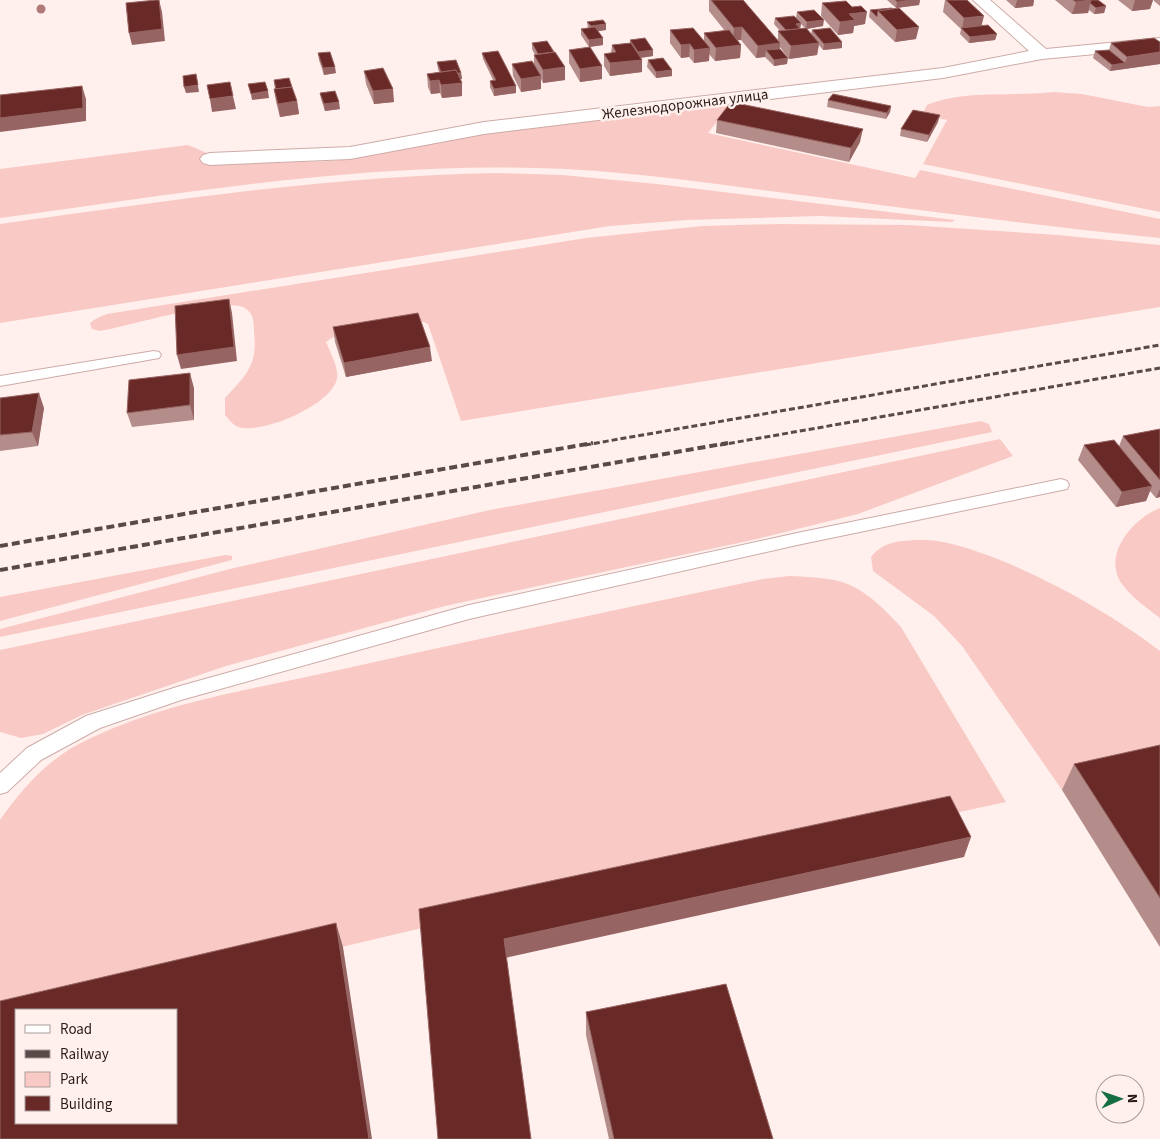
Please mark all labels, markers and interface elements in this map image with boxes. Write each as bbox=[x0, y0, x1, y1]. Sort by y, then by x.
street label: Железнодорожная улица bbox=[601, 84, 769, 125]
legend bbox=[15, 1009, 178, 1124]
text: Road bbox=[60, 1019, 92, 1040]
text: Railway bbox=[60, 1044, 109, 1065]
text: Park bbox=[60, 1069, 89, 1090]
north arrow bbox=[1095, 1074, 1145, 1124]
text: Building bbox=[60, 1094, 113, 1115]
text: N bbox=[1122, 1094, 1142, 1104]

